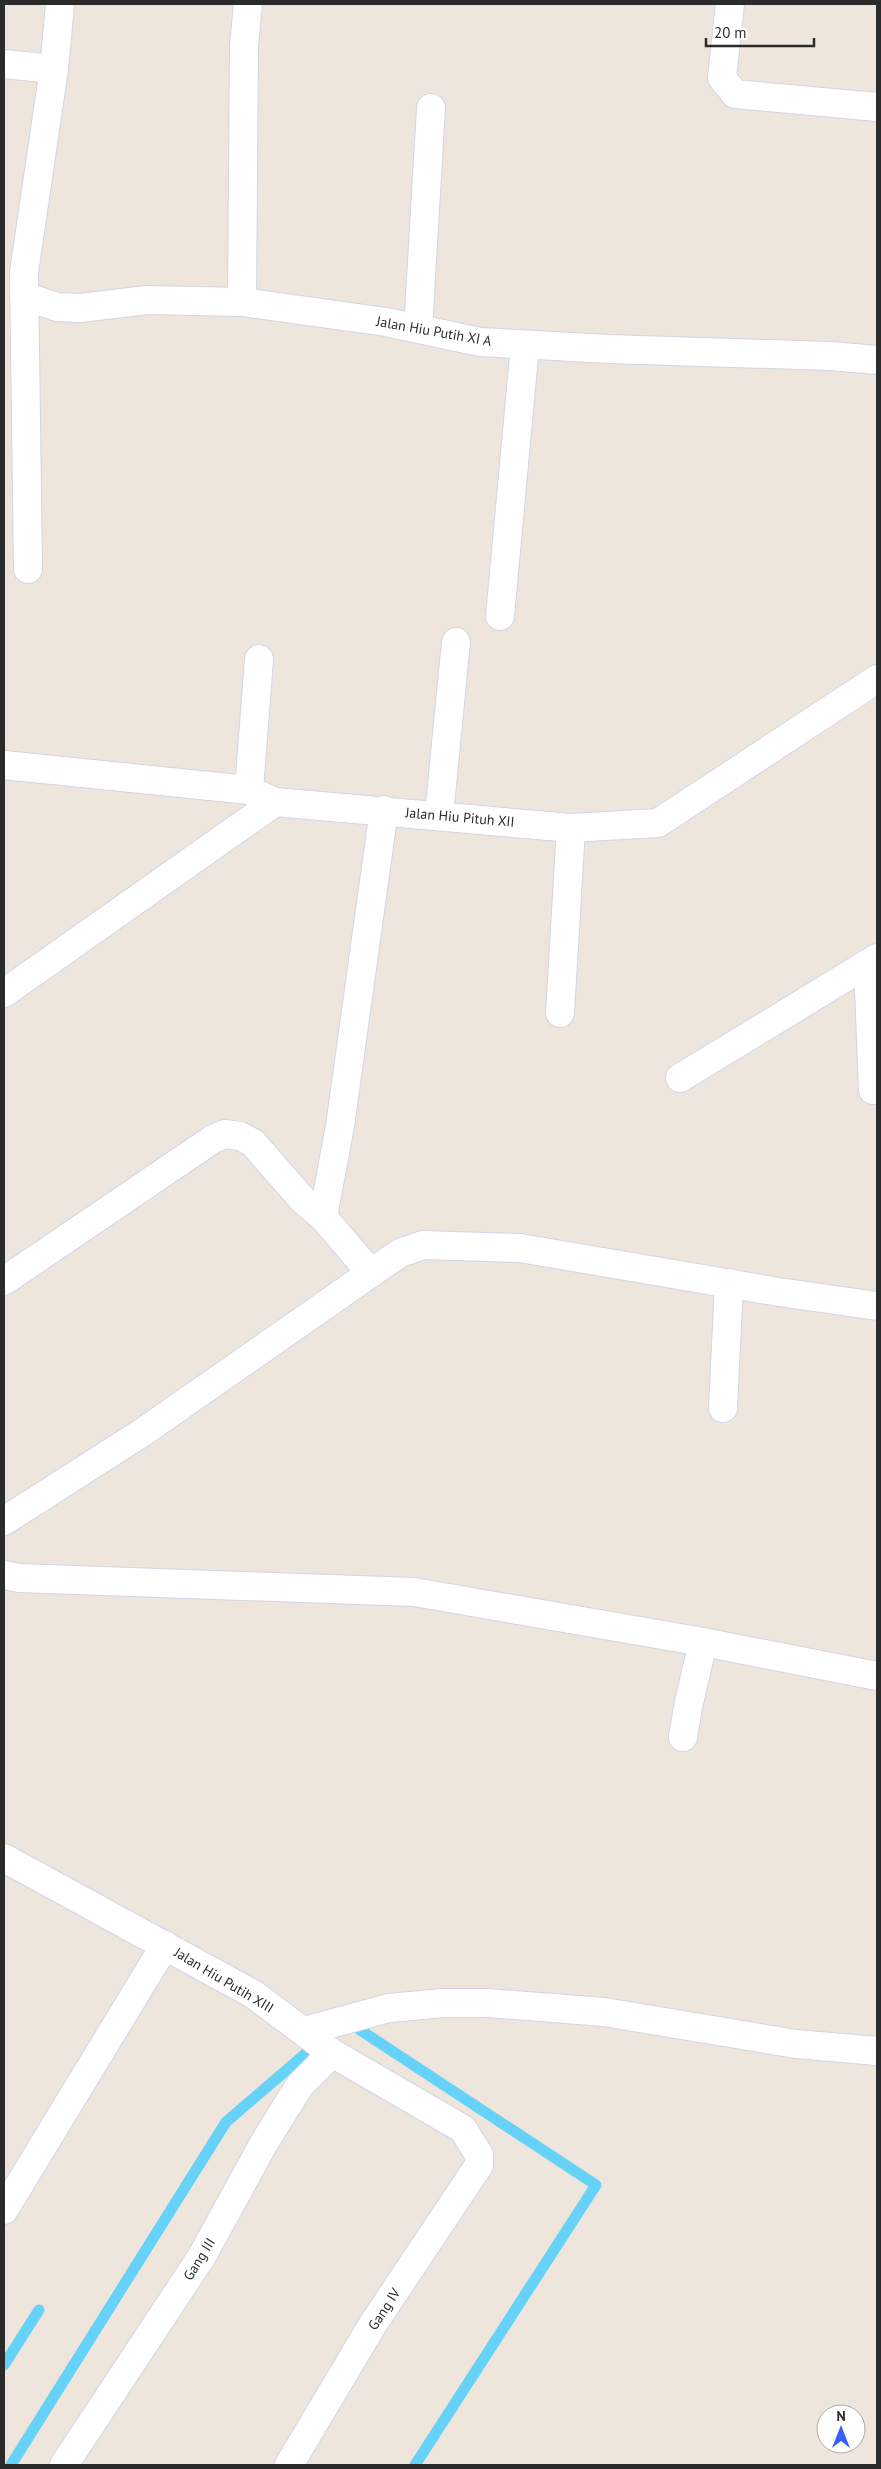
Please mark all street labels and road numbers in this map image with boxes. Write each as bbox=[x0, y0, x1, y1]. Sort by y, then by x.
street label: Jalan Hiu Putih XI A bbox=[374, 312, 494, 350]
street label: Jalan Hiu Pituh XII bbox=[404, 803, 515, 831]
street label: Jalan Hiu Putih XIII bbox=[170, 1943, 277, 2017]
street label: Gang III bbox=[179, 2234, 219, 2284]
street label: Gang IV bbox=[364, 2285, 404, 2333]

